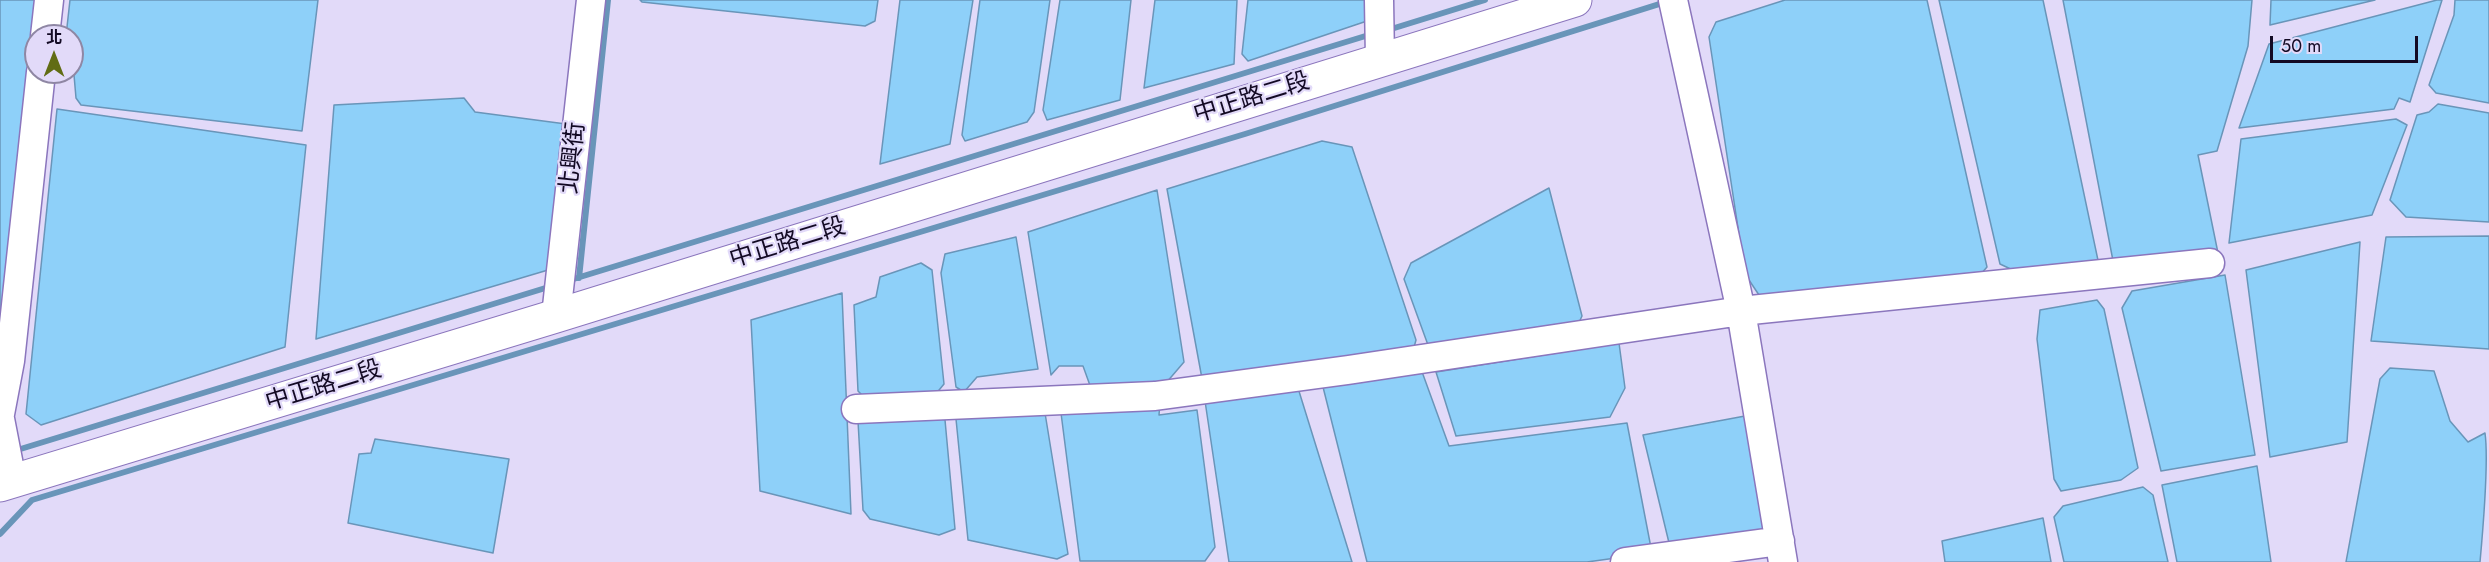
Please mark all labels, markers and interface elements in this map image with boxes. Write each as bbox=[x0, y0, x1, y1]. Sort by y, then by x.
north arrow bbox=[24, 24, 84, 84]
scale bar bbox=[2273, 24, 2422, 62]
text: 北 bbox=[46, 26, 62, 49]
text: 50 m bbox=[2281, 33, 2321, 59]
street label: 中正路二段 bbox=[1190, 68, 1314, 130]
street label: 北興街 bbox=[556, 121, 592, 195]
street label: 中正路二段 bbox=[726, 213, 850, 275]
street label: 中正路二段 bbox=[262, 356, 386, 418]

